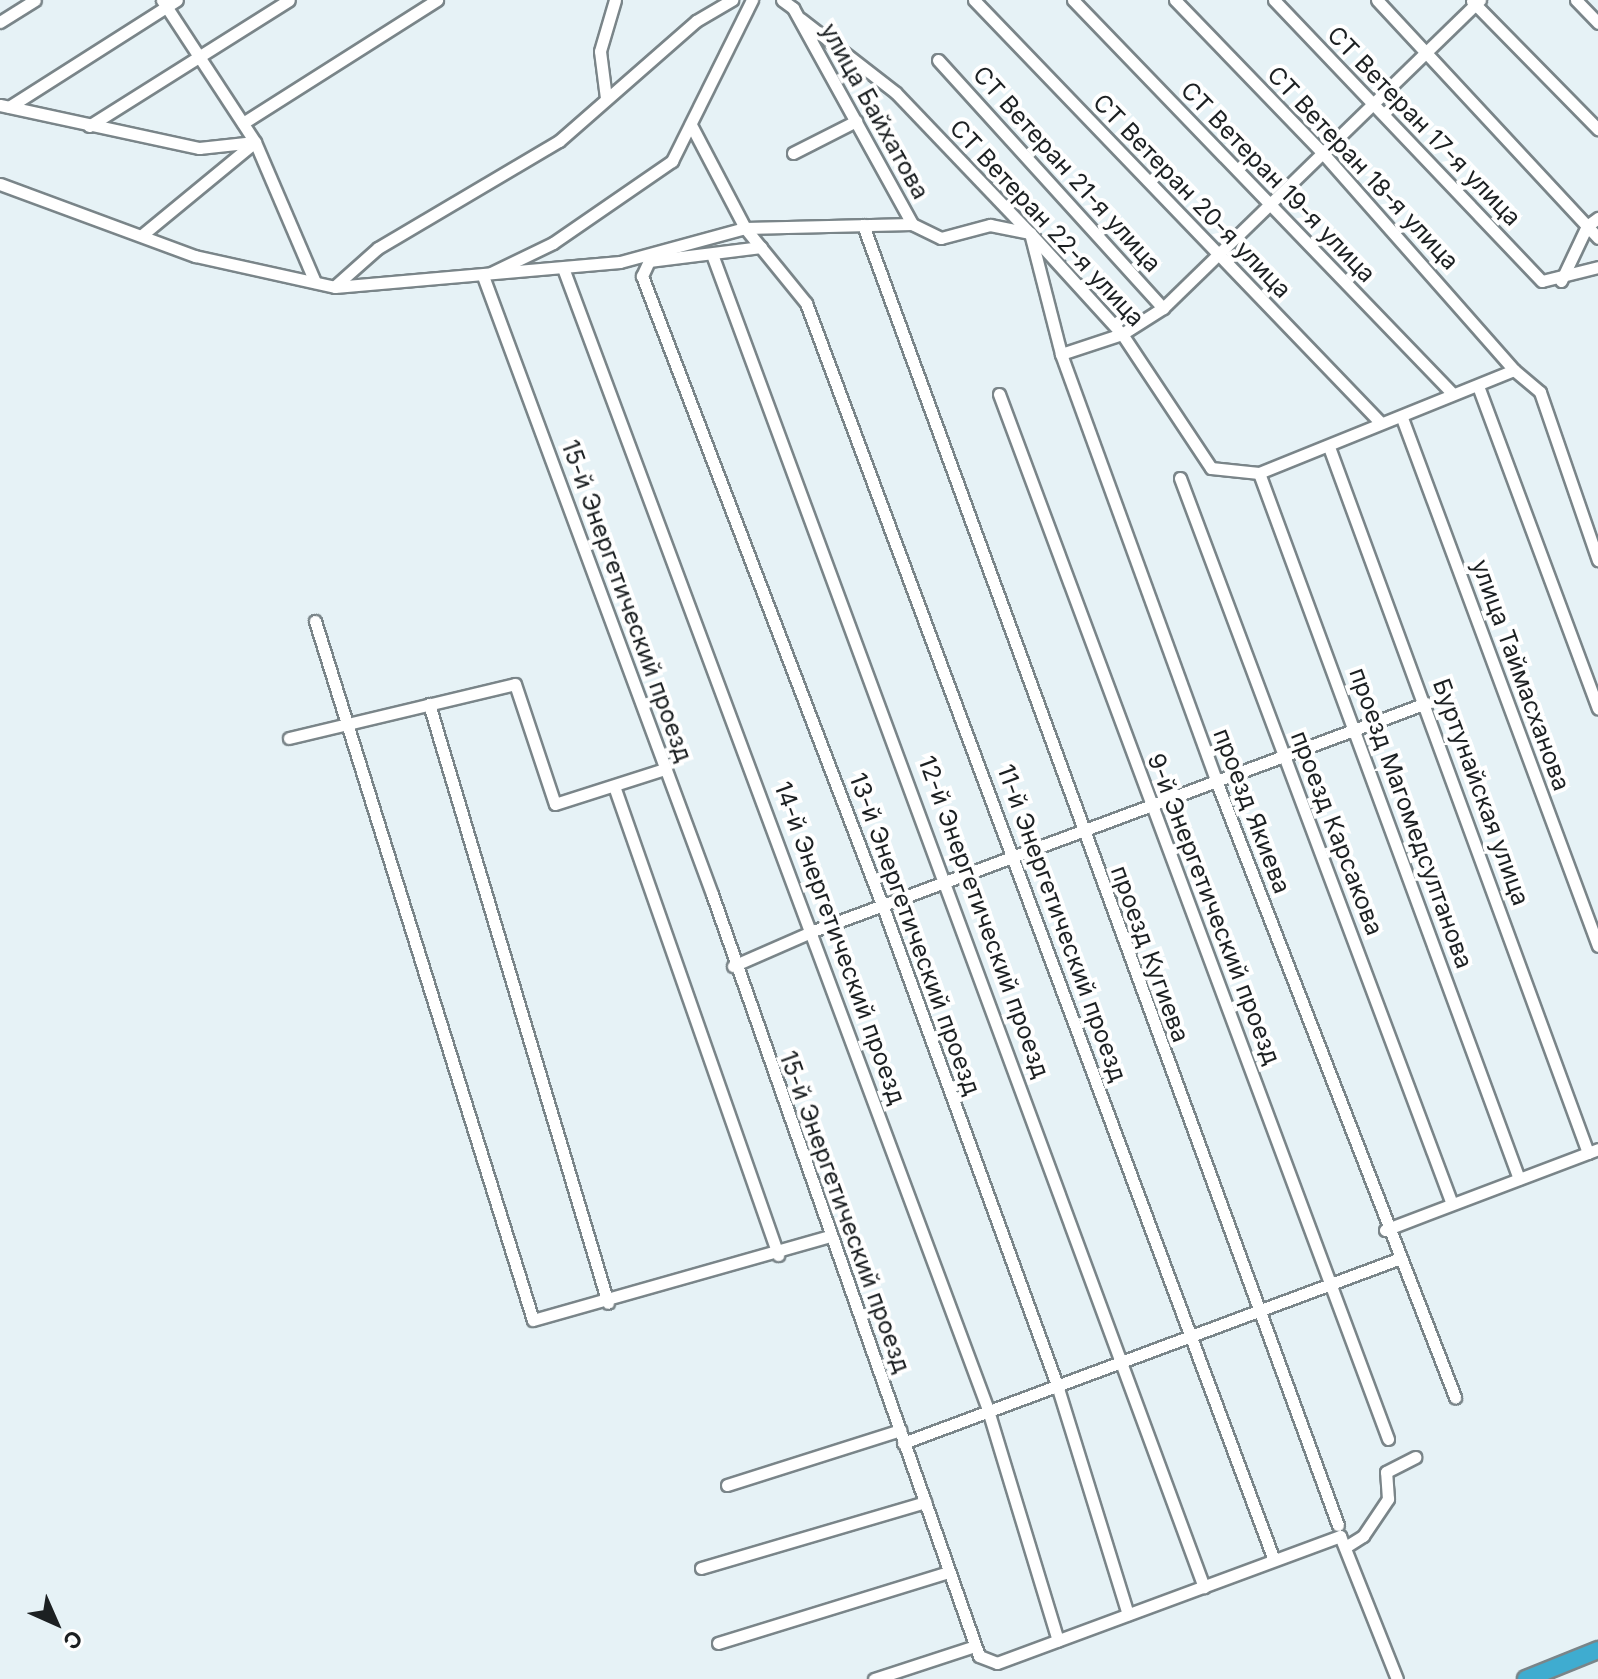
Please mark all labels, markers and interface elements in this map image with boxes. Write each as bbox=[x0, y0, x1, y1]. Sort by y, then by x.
street label: улица Байхатова bbox=[815, 18, 935, 204]
street label: СТ Ветеран 17-я улица bbox=[1321, 20, 1527, 232]
street label: СТ Ветеран 21-я улица bbox=[967, 60, 1167, 278]
street label: СТ Ветеран 18-я улица bbox=[1261, 60, 1465, 276]
street label: СТ Ветеран 19-я улица bbox=[1175, 76, 1381, 288]
street label: СТ Ветеран 20-я улица bbox=[1087, 88, 1297, 304]
street label: СТ Ветеран 22-я улица bbox=[944, 114, 1150, 332]
street label: 15-й Энергетический проезд bbox=[555, 436, 699, 766]
street label: улица Таймасханова bbox=[1466, 556, 1576, 794]
street label: проезд Магомедсултанова bbox=[1343, 664, 1479, 972]
street label: Буртунайская улица bbox=[1427, 675, 1535, 909]
street label: проезд Якиева bbox=[1207, 724, 1297, 898]
street label: проезд Карсакова bbox=[1285, 727, 1389, 939]
street label: 9-й Энергетический проезд bbox=[1141, 749, 1287, 1069]
street label: 12-й Энергетический проезд bbox=[912, 752, 1056, 1082]
street label: 11-й Энергетический проезд bbox=[991, 760, 1133, 1086]
street label: 13-й Энергетический проезд bbox=[843, 769, 987, 1099]
street label: 14-й Энергетический проезд bbox=[768, 778, 912, 1108]
street label: проезд Кугиева bbox=[1105, 862, 1195, 1046]
street label: 15-й Энергетический проезд bbox=[773, 1047, 917, 1377]
north arrow bbox=[16, 1583, 96, 1663]
text: С bbox=[58, 1625, 88, 1655]

